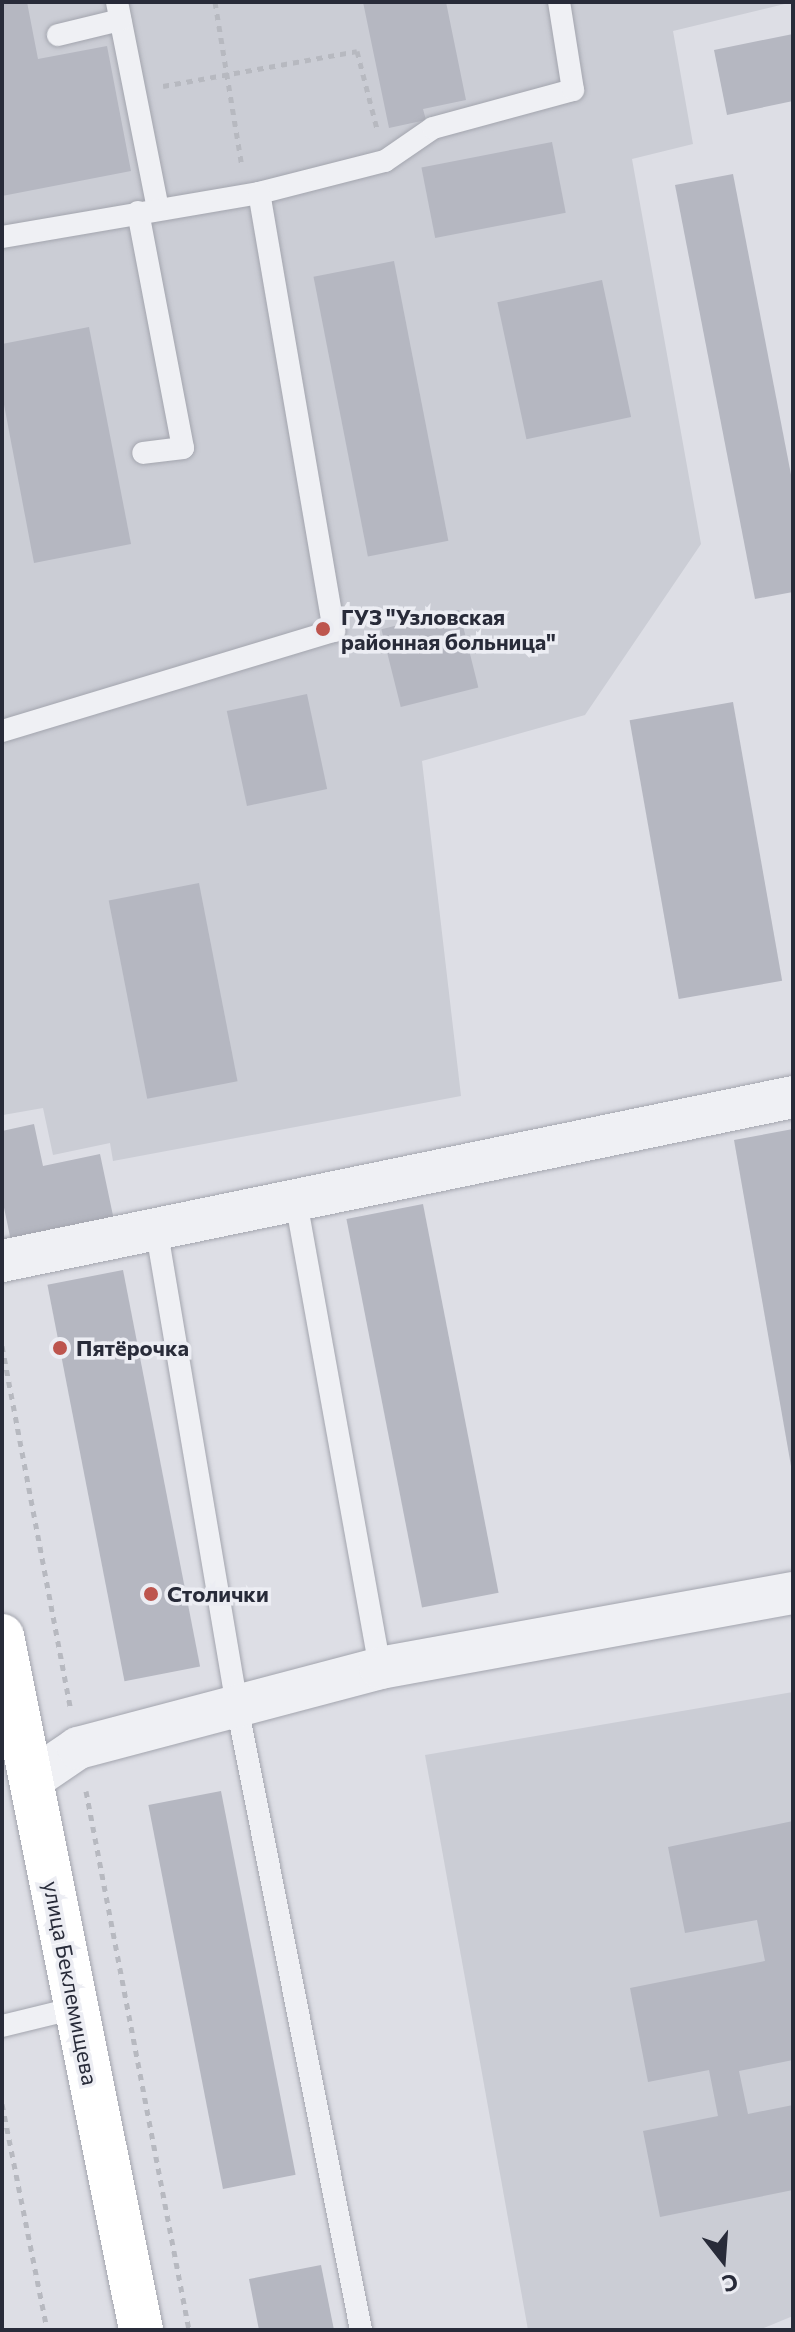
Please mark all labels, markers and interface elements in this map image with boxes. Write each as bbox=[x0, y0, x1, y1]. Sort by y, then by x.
place label: ГУЗ "Узловская районная больница" bbox=[341, 603, 556, 654]
marker: ГУЗ "Узловская районная больница" bbox=[312, 618, 334, 640]
place label: Пятёрочка bbox=[76, 1335, 189, 1361]
marker: Пятёрочка bbox=[51, 1339, 69, 1357]
place label: Столички bbox=[167, 1581, 269, 1607]
marker: Столички bbox=[142, 1585, 160, 1603]
street label: улица Беклемищева bbox=[38, 1879, 104, 2087]
north arrow bbox=[683, 2220, 763, 2300]
text: С bbox=[719, 2268, 741, 2299]

